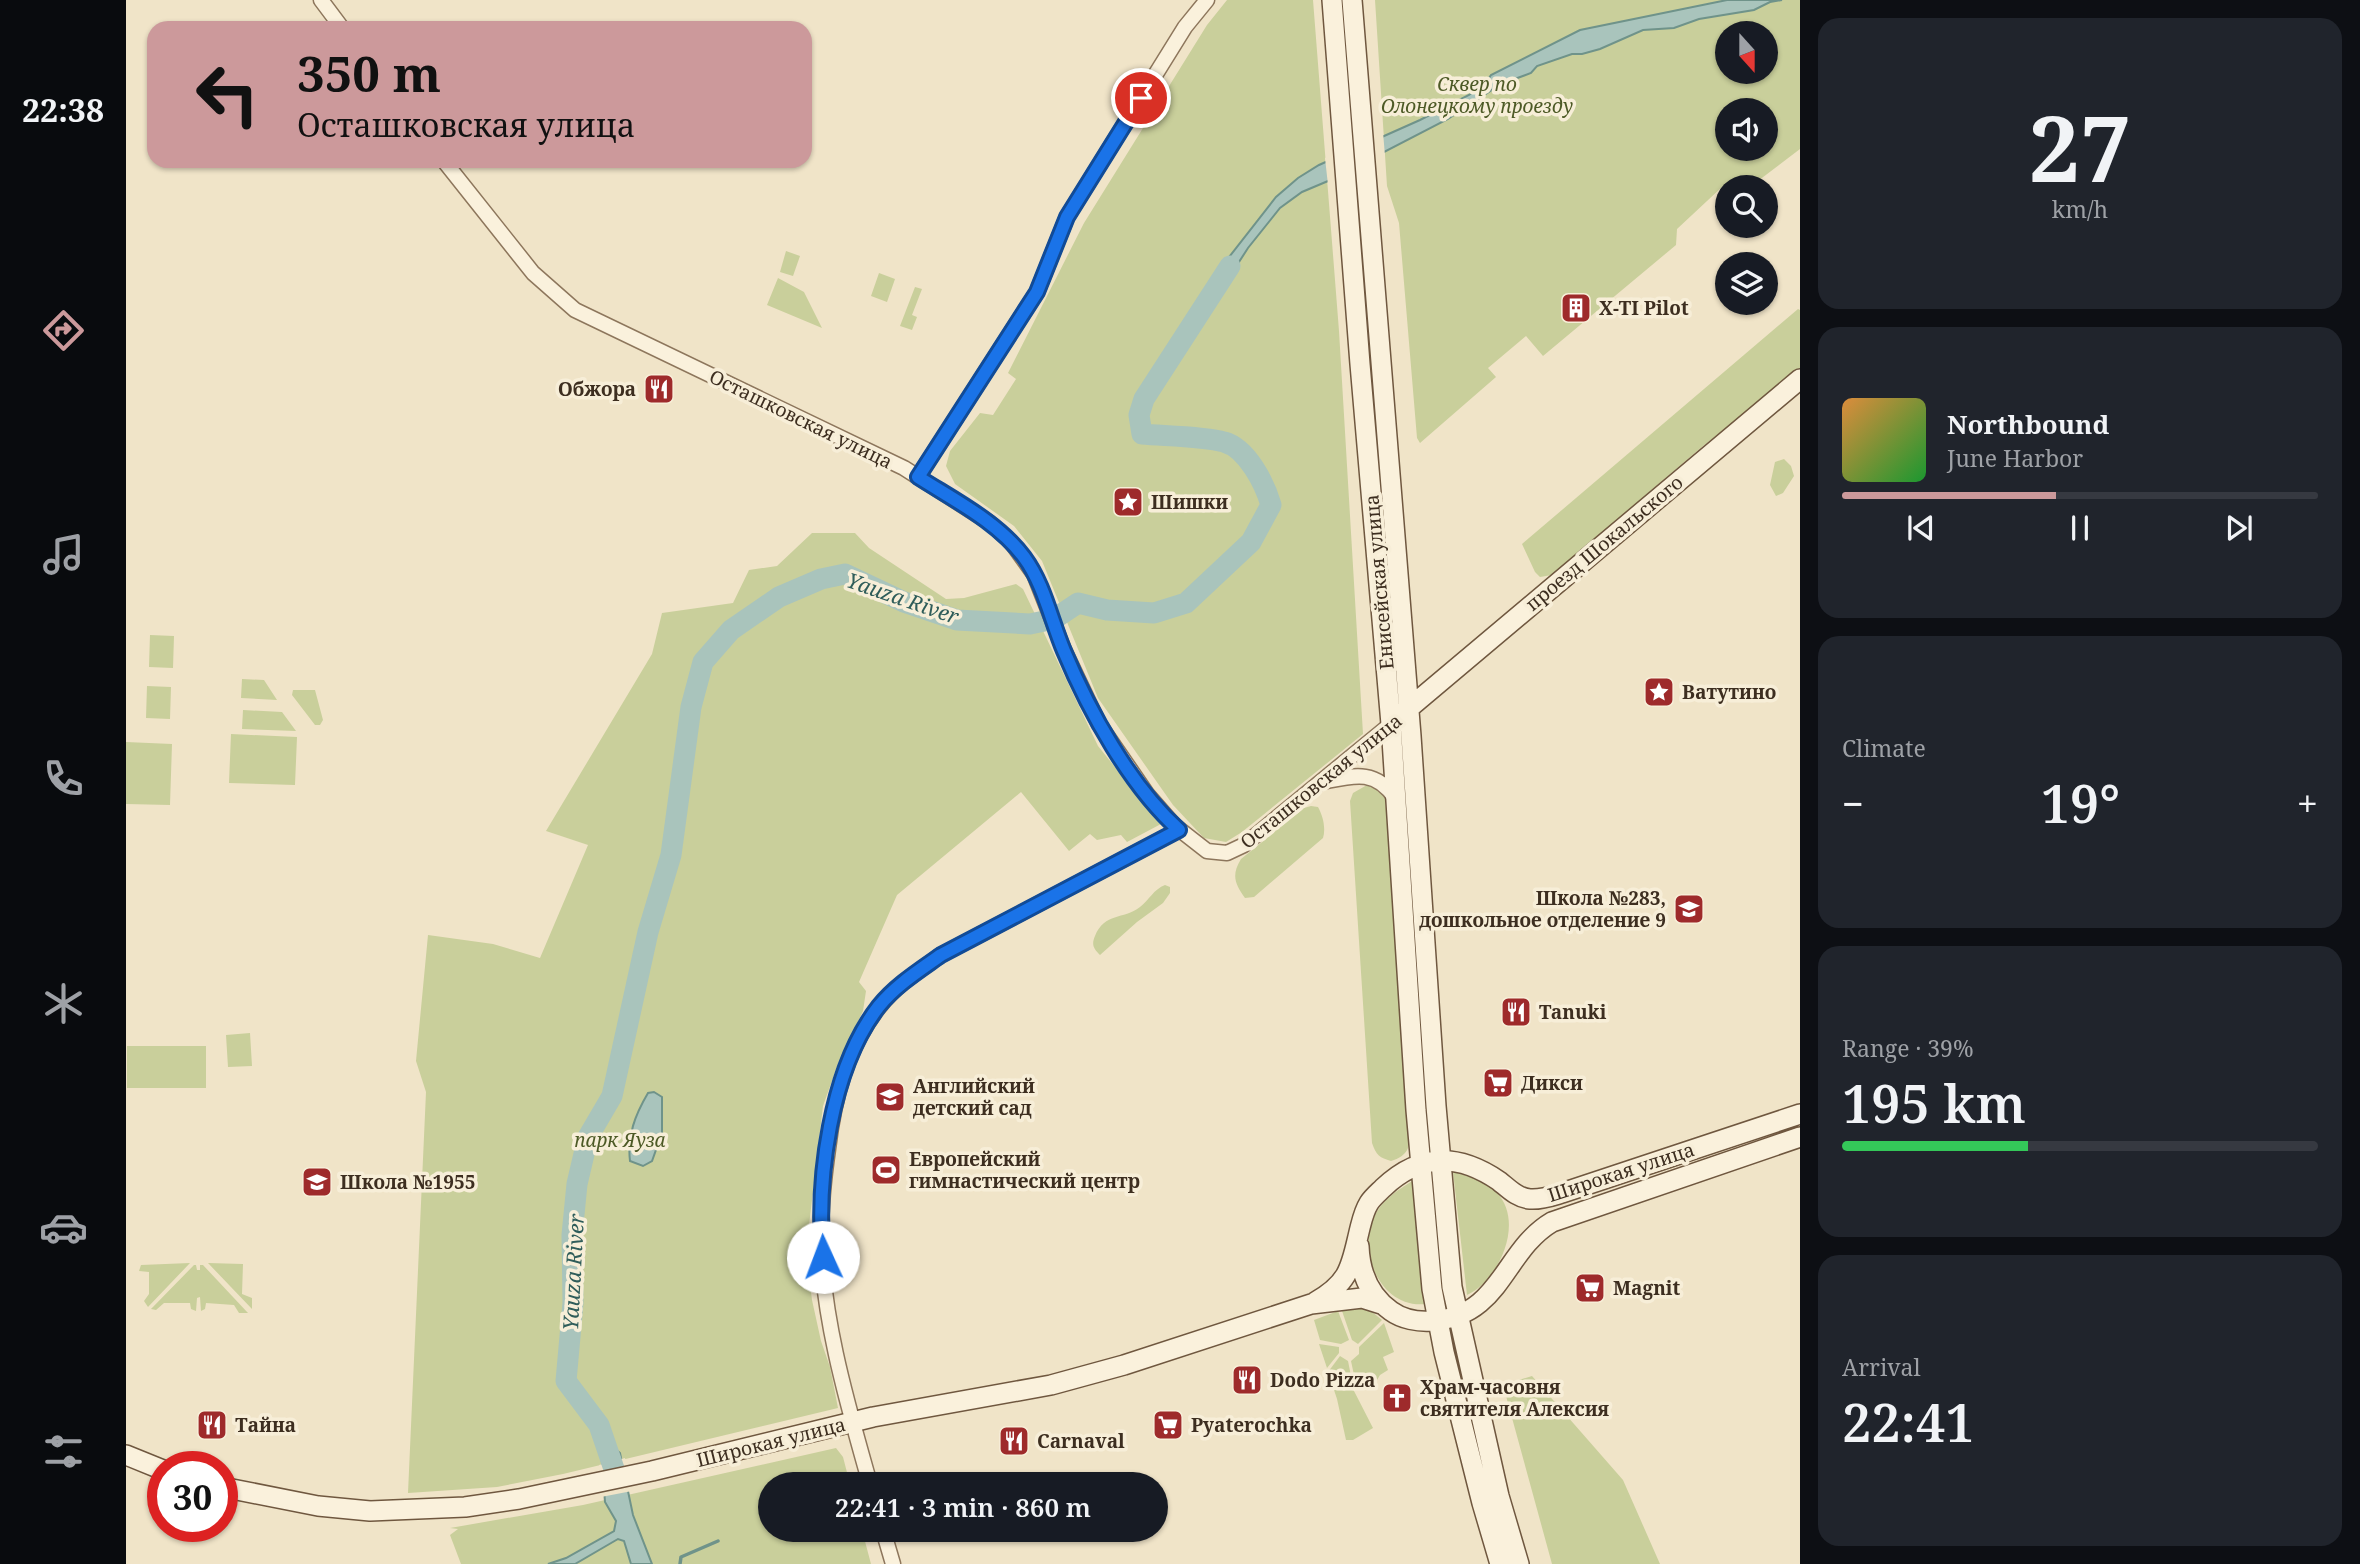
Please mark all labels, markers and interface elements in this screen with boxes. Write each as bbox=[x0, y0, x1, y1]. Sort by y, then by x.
north arrow bbox=[1715, 21, 1778, 84]
map controls bbox=[1715, 21, 1778, 315]
text: 350 m bbox=[297, 40, 441, 106]
icon: left bbox=[182, 49, 273, 140]
pin bbox=[1111, 68, 1171, 128]
park label: Сквер по Олонецкому проезду bbox=[1381, 71, 1573, 119]
icon: arrive bbox=[1122, 79, 1160, 117]
text: 27 bbox=[2029, 85, 2131, 209]
text: 22:38 bbox=[22, 88, 104, 131]
button: sound bbox=[1715, 98, 1778, 161]
text: Осташковская улица bbox=[297, 103, 635, 146]
button: search bbox=[1715, 175, 1778, 238]
text: km/h bbox=[2052, 193, 2108, 225]
button: layers bbox=[1715, 252, 1778, 315]
building icon: X-TI Pilot bbox=[1559, 291, 1593, 325]
place label: X-TI Pilot bbox=[1599, 295, 1689, 321]
icon: directions bbox=[39, 306, 88, 355]
street label: Осташковская улица bbox=[705, 363, 897, 475]
restaurant icon: Обжора bbox=[642, 372, 676, 406]
place label: Обжора bbox=[558, 376, 636, 402]
text: Northbound bbox=[1947, 406, 2109, 442]
text: June Harbor bbox=[1947, 442, 2083, 474]
street label: проезд Шокальского bbox=[1520, 469, 1688, 617]
place icon: Шишки bbox=[1111, 485, 1145, 519]
place label: Шишки bbox=[1151, 489, 1228, 515]
street label: Енисейская улица bbox=[1358, 493, 1400, 671]
icon: previous bbox=[1902, 509, 1940, 547]
icon: pause bbox=[2061, 509, 2099, 547]
icon: next bbox=[2220, 509, 2258, 547]
icon: music bbox=[39, 530, 88, 579]
water label: Yauza River bbox=[843, 566, 963, 630]
place icon: Ватутино bbox=[1642, 675, 1676, 709]
place label: Ватутино bbox=[1682, 679, 1776, 705]
street label: Осташковская улица bbox=[1235, 708, 1407, 854]
text: Climate bbox=[1842, 732, 1926, 764]
icon: phone bbox=[39, 754, 88, 803]
text: 19° bbox=[2041, 767, 2120, 838]
text: − bbox=[1842, 777, 1864, 829]
text: + bbox=[2297, 777, 2318, 829]
place label: Школа №283, дошкольное отделение 9 bbox=[1419, 885, 1666, 933]
school or university icon: Школа №283, дошкольное отделение 9 bbox=[1672, 892, 1706, 926]
icon: climate bbox=[39, 979, 88, 1028]
restaurant icon: Tanuki bbox=[1499, 995, 1533, 1029]
place label: Tanuki bbox=[1539, 999, 1607, 1025]
text: Range · 39% bbox=[1842, 1032, 1974, 1064]
supermarket icon: Дикси bbox=[1481, 1066, 1515, 1100]
text: 195 km bbox=[1842, 1067, 2026, 1138]
place label: Дикси bbox=[1521, 1070, 1583, 1096]
place label: Английский детский сад bbox=[913, 1073, 1035, 1121]
school or university icon: Английский детский сад bbox=[873, 1080, 907, 1114]
park label: парк Яуза bbox=[574, 1127, 666, 1153]
street label: Широкая улица bbox=[1544, 1136, 1698, 1208]
place label: Европейский гимнастический центр bbox=[909, 1146, 1140, 1194]
sports icon: Европейский гимнастический центр bbox=[869, 1153, 903, 1187]
school or university icon: Школа №1955 bbox=[300, 1165, 334, 1199]
place label: Школа №1955 bbox=[340, 1169, 475, 1195]
icon: car bbox=[39, 1203, 88, 1252]
water label: Yauza River bbox=[556, 1213, 590, 1331]
position arrow bbox=[786, 1220, 860, 1294]
supermarket icon: Magnit bbox=[1573, 1271, 1607, 1305]
place label: Magnit bbox=[1613, 1275, 1680, 1301]
text: Arrival bbox=[1842, 1351, 1921, 1383]
restaurant icon: Dodo Pizza bbox=[1230, 1363, 1264, 1397]
place label: Dodo Pizza bbox=[1270, 1367, 1376, 1393]
place label: Храм-часовня святителя Алексия bbox=[1420, 1374, 1610, 1422]
church icon: Храм-часовня святителя Алексия bbox=[1380, 1381, 1414, 1415]
text: 22:41 bbox=[1842, 1386, 1975, 1457]
restaurant icon: Тайна bbox=[195, 1408, 229, 1442]
supermarket icon: Pyaterochka bbox=[1151, 1408, 1185, 1442]
street label: Широкая улица bbox=[694, 1411, 848, 1473]
place label: Тайна bbox=[235, 1412, 296, 1438]
place label: Pyaterochka bbox=[1191, 1412, 1312, 1438]
restaurant icon: Carnaval bbox=[997, 1424, 1031, 1458]
icon: filters bbox=[39, 1427, 88, 1476]
place label: Carnaval bbox=[1037, 1428, 1125, 1454]
speed limit sign: 30 bbox=[147, 1451, 238, 1542]
text: 22:41 · 3 min · 860 m bbox=[835, 1489, 1091, 1525]

